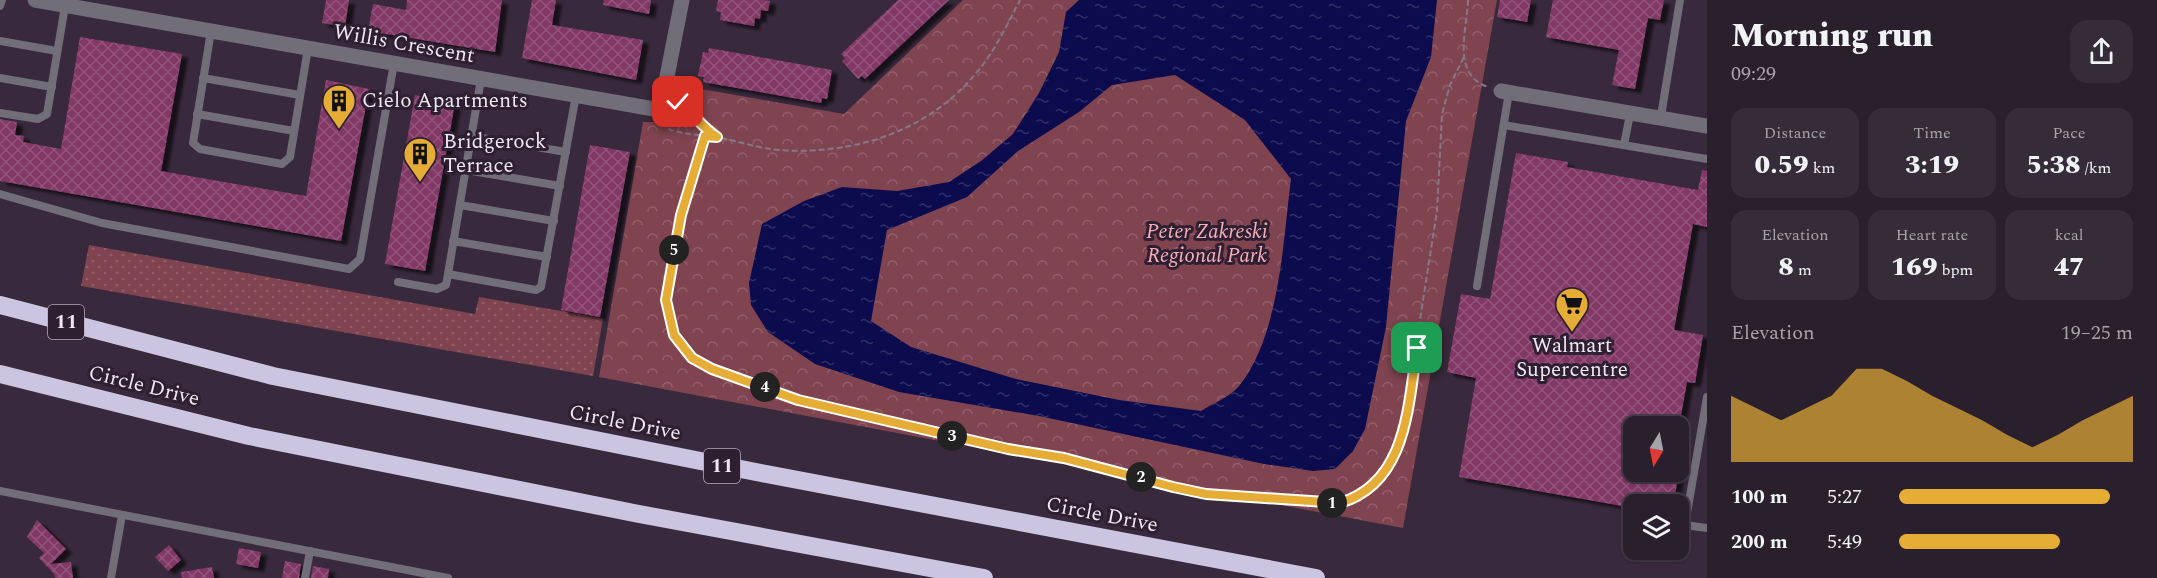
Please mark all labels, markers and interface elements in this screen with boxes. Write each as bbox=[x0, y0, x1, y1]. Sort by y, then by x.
text: Morning run bbox=[1731, 11, 1933, 61]
street label: Willis Crescent bbox=[331, 16, 477, 72]
button: share bbox=[2070, 20, 2133, 83]
text: 09:29 bbox=[1731, 59, 1776, 89]
pin bbox=[652, 76, 703, 127]
building icon: Cielo Apartments bbox=[321, 83, 357, 130]
place label: Cielo Apartments bbox=[362, 85, 528, 117]
icon: check bbox=[661, 85, 694, 118]
text: Distance bbox=[1764, 121, 1826, 145]
text: Time bbox=[1913, 121, 1951, 145]
text: Pace bbox=[2052, 121, 2086, 145]
place label: Bridgerock Terrace bbox=[443, 126, 547, 182]
building icon: Bridgerock Terrace bbox=[402, 136, 438, 183]
text: 0.59 bbox=[1755, 145, 1809, 185]
text: 3:19 bbox=[1905, 145, 1959, 185]
text: 5:38 bbox=[2027, 145, 2081, 185]
text: km bbox=[1809, 156, 1835, 180]
text: /km bbox=[2081, 156, 2111, 180]
park label: Peter Zakreski Regional Park bbox=[1146, 216, 1268, 272]
text: Elevation bbox=[1761, 223, 1829, 247]
text: Heart rate bbox=[1896, 223, 1968, 247]
text: kcal bbox=[2055, 223, 2083, 247]
pin: 5 bbox=[659, 235, 689, 265]
text: 5 bbox=[670, 238, 678, 262]
text: 8 bbox=[1778, 247, 1794, 287]
text: 169 bbox=[1891, 247, 1938, 287]
text: 47 bbox=[2053, 247, 2085, 287]
text: m bbox=[1794, 258, 1812, 282]
text: bpm bbox=[1938, 258, 1973, 282]
supermarket icon: Walmart Supercentre bbox=[1554, 286, 1590, 333]
road number: 11 bbox=[48, 305, 84, 339]
text: Elevation bbox=[1731, 318, 1815, 348]
text: 19–25 m bbox=[2061, 318, 2133, 348]
pin bbox=[1391, 322, 1442, 373]
place label: Walmart Supercentre bbox=[1516, 330, 1628, 386]
icon: arrive bbox=[1400, 331, 1433, 364]
street label: Circle Drive bbox=[85, 357, 203, 415]
pin: 4 bbox=[750, 372, 780, 402]
text: 4 bbox=[761, 375, 769, 399]
street label: Circle Drive bbox=[566, 396, 684, 450]
north arrow bbox=[1623, 416, 1689, 482]
map controls bbox=[1623, 416, 1689, 560]
pin: 3 bbox=[937, 421, 967, 451]
text: 3 bbox=[948, 424, 956, 448]
road number: 11 bbox=[704, 449, 740, 483]
pin: 2 bbox=[1126, 462, 1156, 492]
text: 2 bbox=[1137, 465, 1145, 489]
text: 100 m bbox=[1731, 482, 1788, 512]
text: 5:27 bbox=[1827, 482, 1862, 512]
street label: Circle Drive bbox=[1043, 488, 1161, 542]
pin: 1 bbox=[1317, 488, 1347, 518]
text: 1 bbox=[1328, 491, 1336, 515]
button: layers bbox=[1623, 494, 1689, 560]
text: 200 m bbox=[1731, 527, 1788, 557]
text: 5:49 bbox=[1827, 527, 1862, 557]

